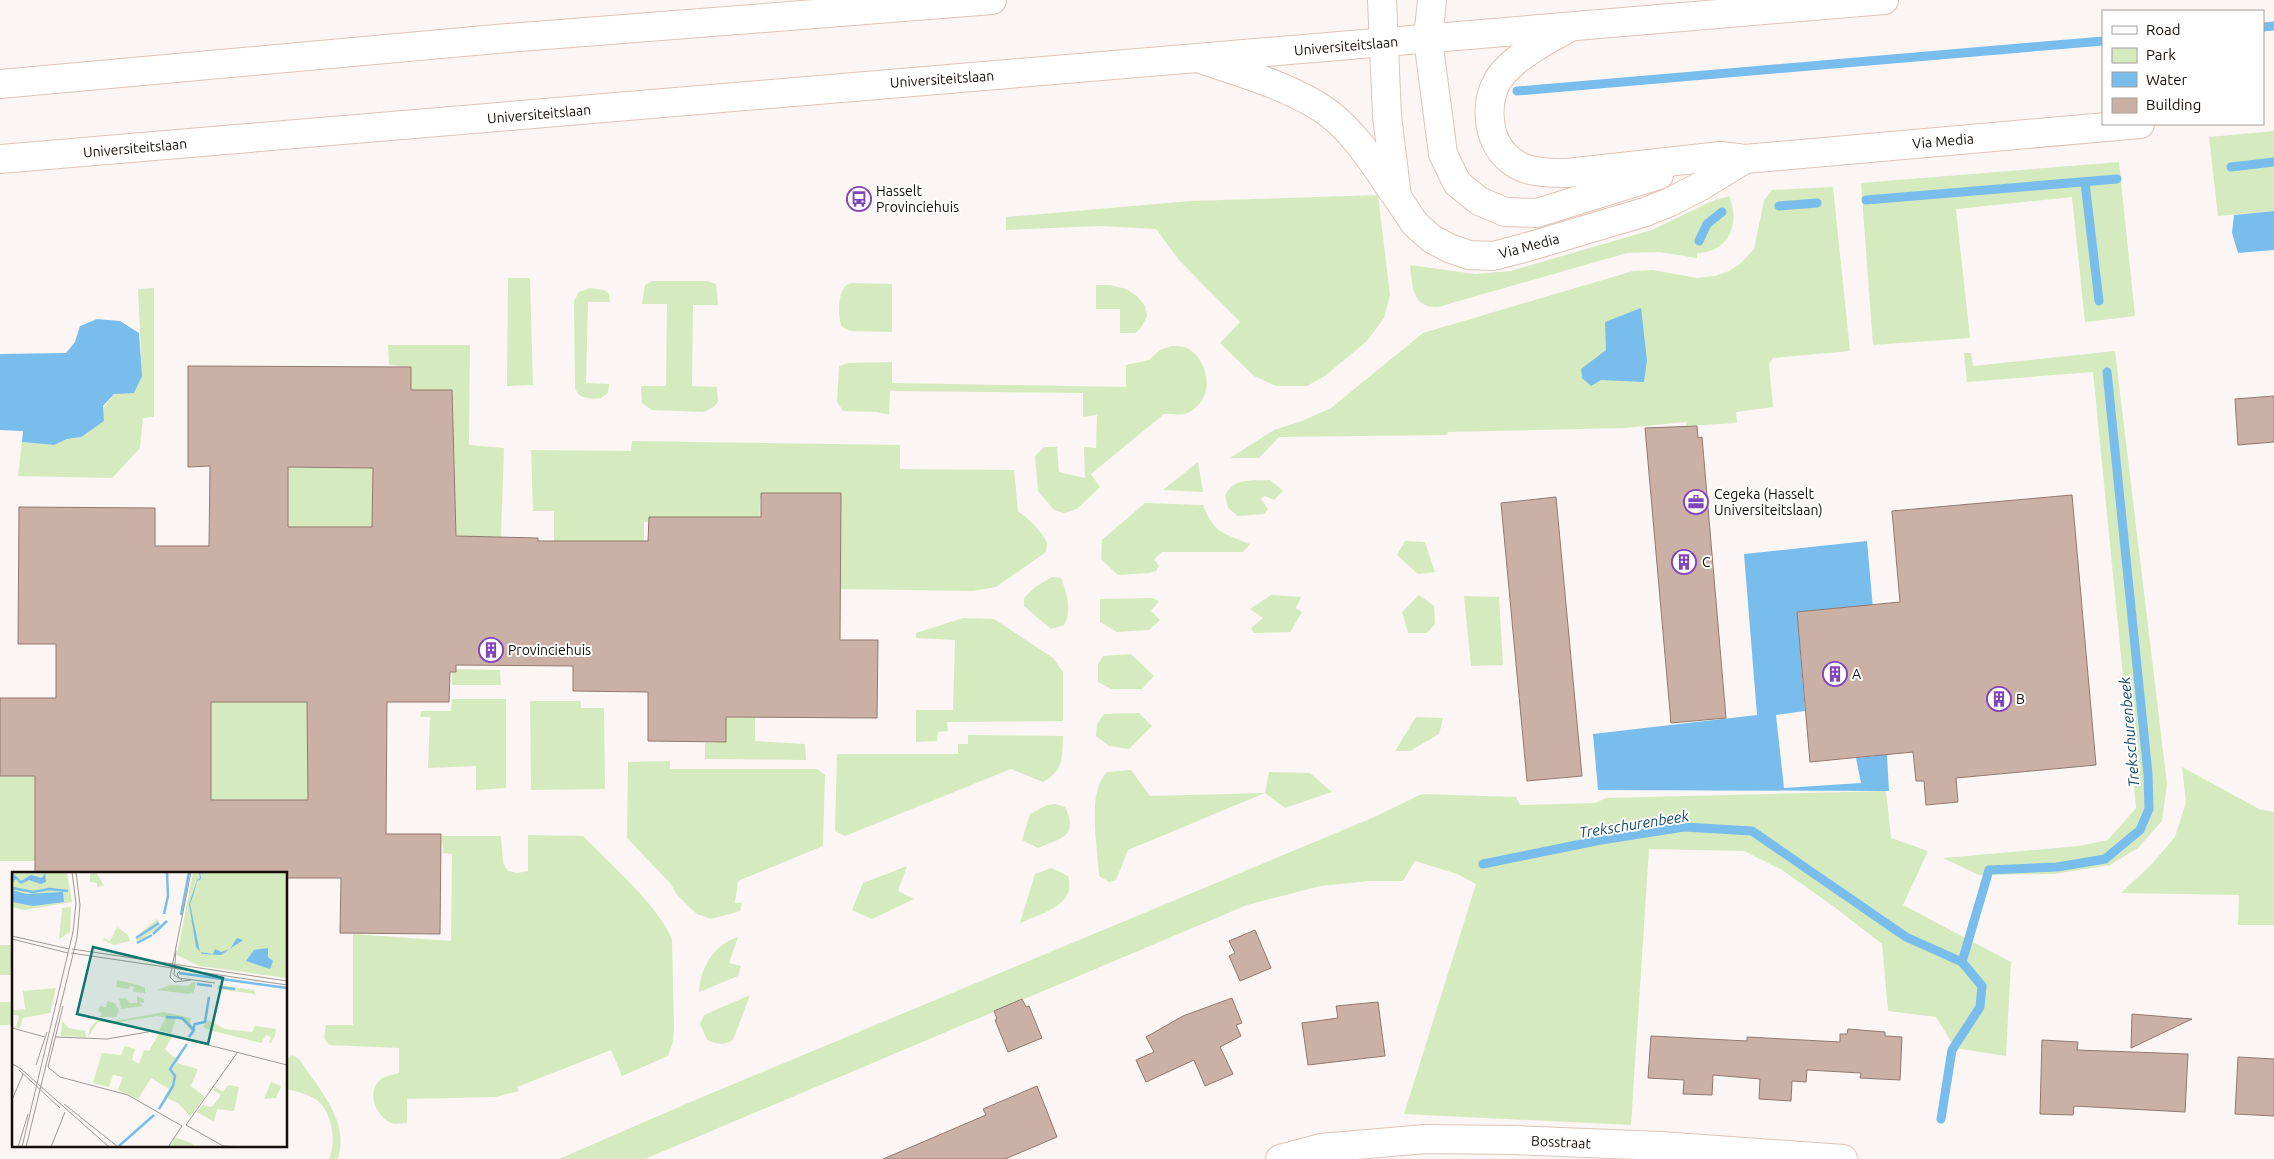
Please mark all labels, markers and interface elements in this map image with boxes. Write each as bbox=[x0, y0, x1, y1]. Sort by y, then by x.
legend bbox=[2102, 10, 2264, 125]
text: Road bbox=[2146, 21, 2181, 38]
street label: Universiteitslaan bbox=[1293, 33, 1399, 59]
text: Park bbox=[2146, 46, 2176, 63]
street label: Universiteitslaan bbox=[889, 67, 995, 91]
text: Water bbox=[2146, 71, 2187, 88]
text: Building bbox=[2146, 96, 2201, 113]
street label: Universiteitslaan bbox=[486, 101, 592, 127]
street label: Via Media bbox=[1912, 130, 1974, 152]
street label: Universiteitslaan bbox=[82, 135, 188, 161]
place label: Hasselt Provinciehuis bbox=[876, 183, 959, 215]
bus stop icon: Hasselt Provinciehuis bbox=[846, 186, 872, 212]
street label: Via Media bbox=[1497, 230, 1561, 262]
place label: Cegeka (Hasselt Universiteitslaan) bbox=[1714, 486, 1823, 518]
office icon: Cegeka (Hasselt Universiteitslaan) bbox=[1683, 489, 1709, 515]
building icon: C bbox=[1671, 549, 1697, 575]
place label: C bbox=[1702, 554, 1711, 570]
building icon: Provinciehuis bbox=[478, 637, 504, 663]
place label: Provinciehuis bbox=[508, 642, 591, 658]
building icon: A bbox=[1822, 661, 1848, 687]
place label: A bbox=[1852, 666, 1861, 682]
water label: Trekschurenbeek bbox=[2116, 676, 2142, 788]
building icon: B bbox=[1986, 686, 2012, 712]
place label: B bbox=[2016, 691, 2025, 707]
water label: Trekschurenbeek bbox=[1578, 807, 1690, 841]
inset map bbox=[12, 872, 288, 1146]
street label: Bosstraat bbox=[1531, 1132, 1592, 1152]

